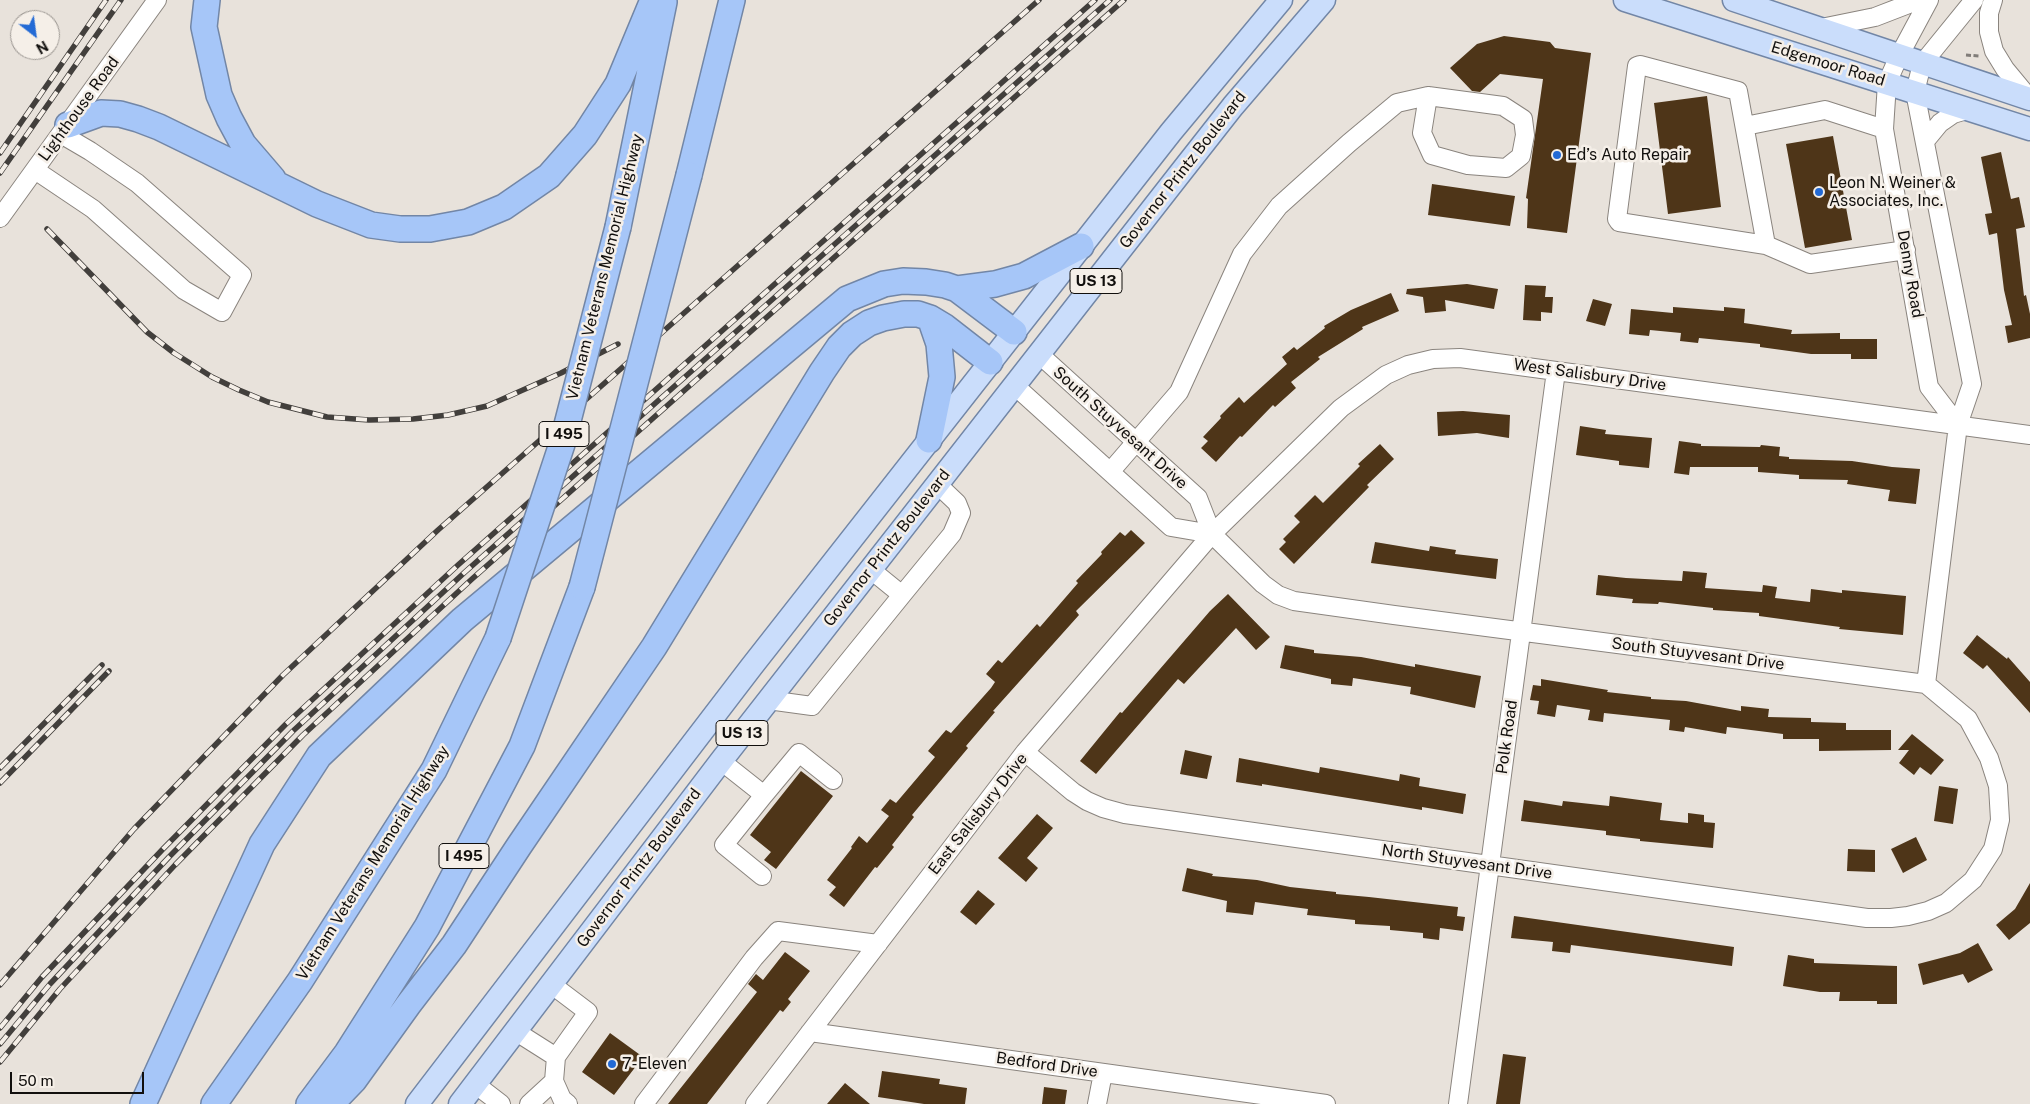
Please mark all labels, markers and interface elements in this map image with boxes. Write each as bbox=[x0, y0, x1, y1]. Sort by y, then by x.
north arrow bbox=[10, 10, 60, 60]
text: N bbox=[33, 37, 51, 57]
street label: Edgemoor Road bbox=[1769, 38, 1887, 90]
street label: Lighthouse Road bbox=[35, 53, 123, 165]
street label: Governor Printz Boulevard bbox=[1116, 88, 1250, 252]
street label: Vietnam Veterans Memorial Highway bbox=[563, 132, 647, 402]
place label: Ed’s Auto Repair bbox=[1567, 145, 1689, 165]
marker: Ed’s Auto Repair bbox=[1551, 149, 1563, 161]
place label: Leon N. Weiner & Associates, Inc. bbox=[1829, 173, 1956, 211]
marker: Leon N. Weiner & Associates, Inc. bbox=[1813, 186, 1825, 198]
street label: Denny Road bbox=[1893, 229, 1927, 319]
road number: US 13 bbox=[1070, 268, 1122, 294]
street label: West Salisbury Drive bbox=[1512, 355, 1668, 395]
street label: South Stuyvesant Drive bbox=[1049, 363, 1191, 493]
road number: I 495 bbox=[539, 422, 589, 446]
street label: Governor Printz Boulevard bbox=[820, 466, 954, 630]
street label: South Stuyvesant Drive bbox=[1610, 634, 1786, 674]
street label: Polk Road bbox=[1492, 699, 1522, 775]
road number: US 13 bbox=[716, 720, 768, 746]
street label: Vietnam Veterans Memorial Highway bbox=[292, 742, 454, 984]
street label: East Salisbury Drive bbox=[925, 749, 1031, 879]
street label: Governor Printz Boulevard bbox=[573, 785, 705, 951]
street label: North Stuyvesant Drive bbox=[1380, 841, 1554, 883]
road number: I 495 bbox=[439, 844, 489, 868]
street label: Bedford Drive bbox=[995, 1048, 1099, 1082]
place label: 7-Eleven bbox=[622, 1054, 687, 1074]
marker: 7-Eleven bbox=[606, 1058, 618, 1070]
scale bar bbox=[12, 1062, 146, 1094]
text: 50 m bbox=[18, 1072, 53, 1089]

